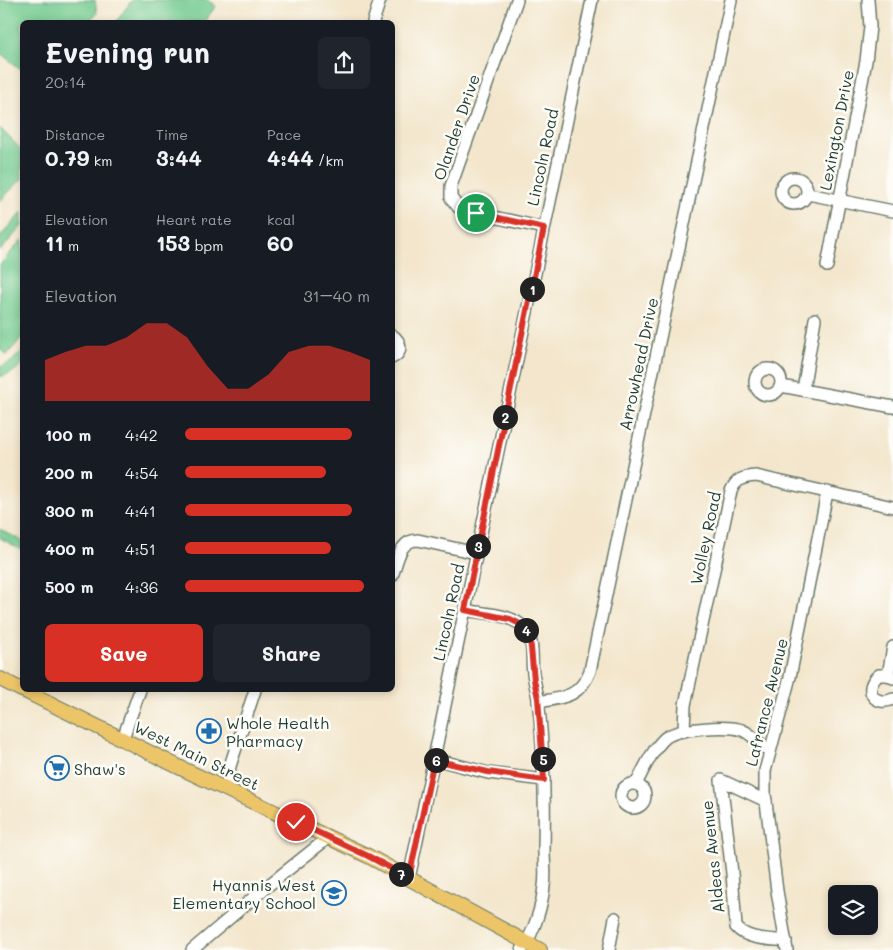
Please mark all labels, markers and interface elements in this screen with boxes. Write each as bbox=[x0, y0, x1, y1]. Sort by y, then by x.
text: Evening run bbox=[45, 34, 210, 70]
button: share bbox=[318, 37, 370, 89]
street label: Lexington Drive bbox=[814, 68, 858, 192]
text: 20:14 bbox=[45, 71, 85, 92]
street label: Olander Drive bbox=[428, 71, 484, 183]
street label: Lincoln Road bbox=[521, 106, 563, 208]
text: Distance bbox=[45, 125, 105, 144]
text: Time bbox=[156, 125, 188, 144]
text: Pace bbox=[267, 125, 301, 144]
text: 0.79 bbox=[45, 144, 89, 171]
text: 3:44 bbox=[156, 144, 202, 171]
text: 4:44 bbox=[267, 144, 314, 171]
text: km bbox=[89, 151, 112, 170]
text: /km bbox=[314, 151, 344, 170]
pin bbox=[455, 192, 497, 234]
icon: arrive bbox=[462, 199, 490, 227]
text: Elevation bbox=[45, 210, 108, 229]
text: Heart rate bbox=[156, 210, 232, 229]
text: kcal bbox=[267, 210, 295, 229]
text: 11 bbox=[45, 229, 64, 256]
text: 153 bbox=[156, 229, 190, 256]
text: 60 bbox=[267, 229, 293, 256]
text: m bbox=[64, 236, 79, 255]
text: bpm bbox=[190, 236, 223, 255]
pin: 1 bbox=[520, 276, 544, 302]
text: 1 bbox=[529, 280, 536, 299]
text: Elevation bbox=[45, 285, 117, 306]
text: 31–40 m bbox=[303, 285, 370, 306]
street label: Arrowhead Drive bbox=[614, 296, 662, 432]
pin: 2 bbox=[492, 404, 518, 430]
text: 2 bbox=[502, 408, 509, 427]
text: 100 m bbox=[45, 424, 91, 445]
text: 4:42 bbox=[125, 424, 158, 445]
text: 200 m bbox=[45, 462, 93, 483]
text: 4:54 bbox=[125, 462, 158, 483]
street label: Wolley Road bbox=[685, 489, 725, 587]
text: 300 m bbox=[45, 500, 94, 521]
text: 4:41 bbox=[125, 500, 156, 521]
pin: 3 bbox=[466, 534, 490, 558]
text: 3 bbox=[474, 537, 483, 556]
text: 400 m bbox=[45, 538, 94, 559]
text: 4:51 bbox=[125, 538, 156, 559]
street label: Lincoln Road bbox=[427, 561, 469, 663]
text: 500 m bbox=[45, 576, 93, 597]
text: 4:36 bbox=[125, 576, 158, 597]
pin: 4 bbox=[514, 618, 538, 642]
text: 4 bbox=[522, 621, 531, 640]
button: Save bbox=[45, 624, 203, 682]
button: Share bbox=[213, 624, 370, 682]
street label: Lafrance Avenue bbox=[740, 636, 792, 768]
place label: Whole Health Pharmacy bbox=[226, 712, 329, 751]
street label: West Main Street bbox=[131, 716, 263, 794]
pharmacy icon: Whole Health Pharmacy bbox=[196, 718, 222, 744]
pin: 5 bbox=[530, 746, 556, 772]
pin: 6 bbox=[424, 748, 448, 772]
text: 5 bbox=[539, 750, 548, 769]
text: 6 bbox=[432, 751, 441, 770]
supermarket icon: Shaw's bbox=[44, 755, 70, 781]
place label: Shaw's bbox=[74, 758, 126, 779]
street label: Aldeas Avenue bbox=[696, 800, 728, 914]
pin bbox=[275, 801, 317, 843]
icon: check bbox=[282, 808, 310, 836]
pin: 7 bbox=[388, 862, 414, 886]
text: 7 bbox=[398, 865, 405, 884]
place label: Hyannis West Elementary School bbox=[172, 874, 316, 913]
school or university icon: Hyannis West Elementary School bbox=[321, 880, 347, 906]
map controls bbox=[828, 885, 878, 935]
button: layers bbox=[828, 885, 878, 935]

